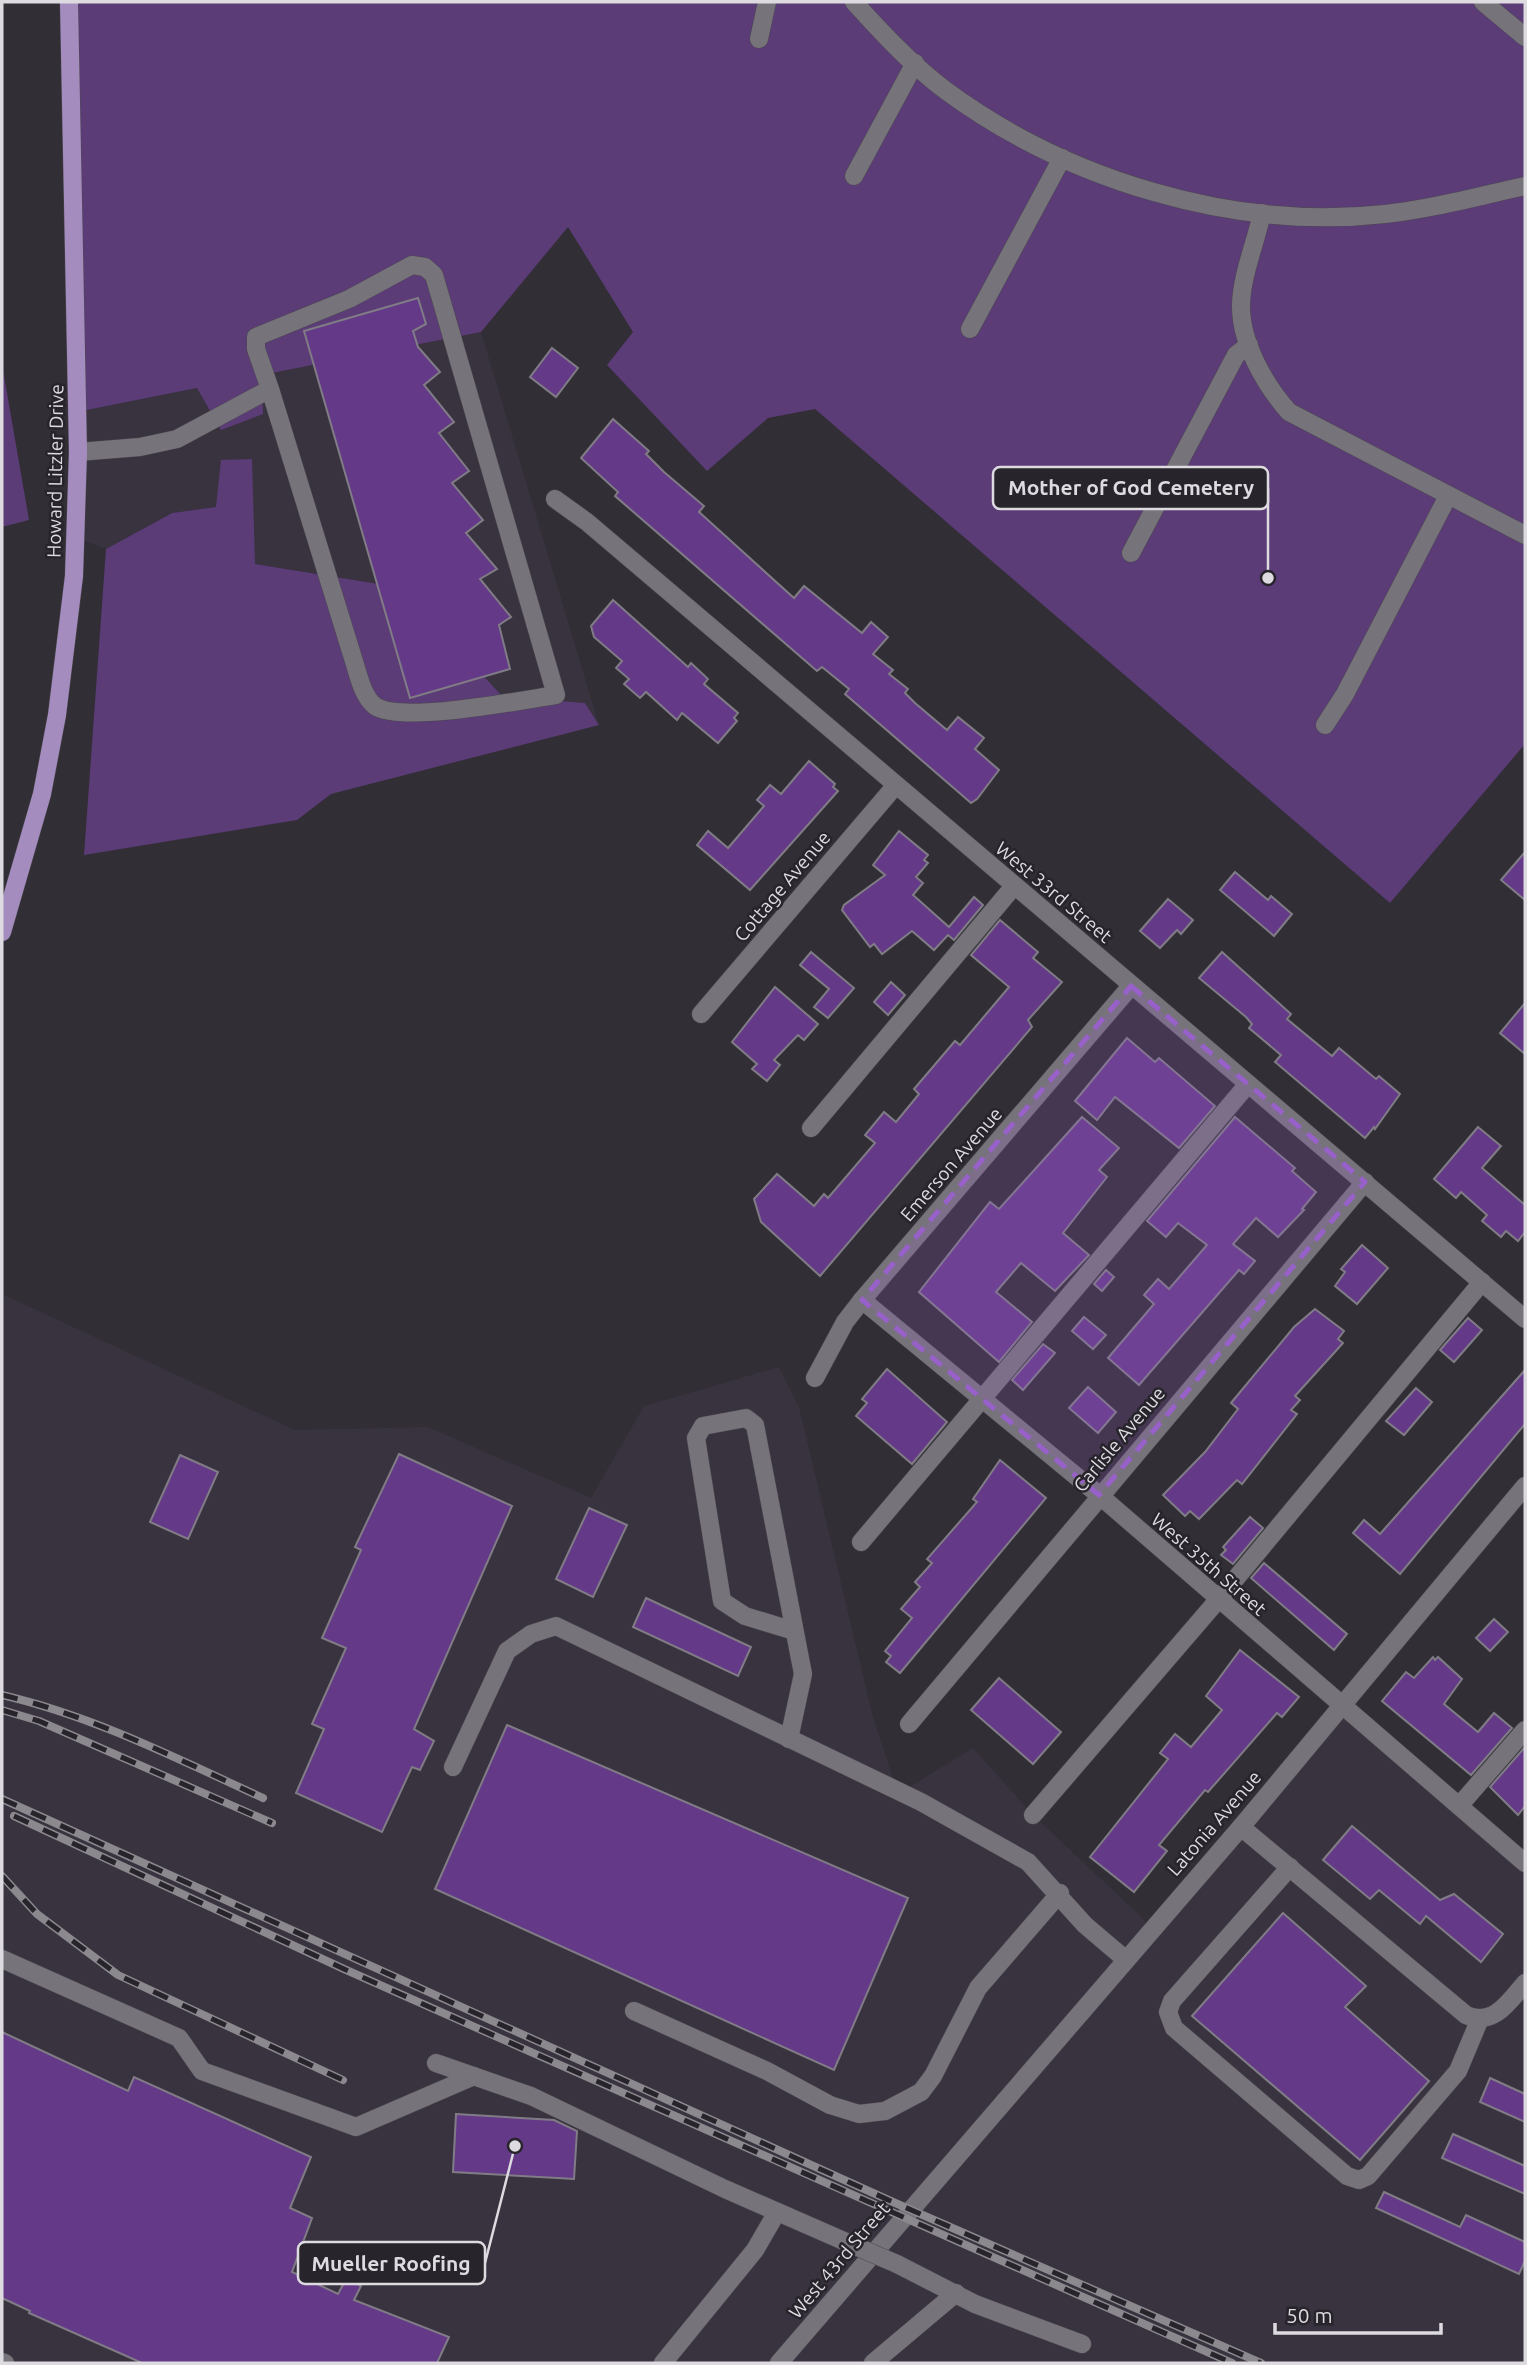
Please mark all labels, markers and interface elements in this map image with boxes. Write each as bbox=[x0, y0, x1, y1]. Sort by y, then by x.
street label: Howard Litzler Drive bbox=[42, 384, 68, 558]
callout: Mother of God Cemetery bbox=[993, 467, 1268, 509]
text: Mother of God Cemetery bbox=[1008, 475, 1254, 499]
street label: Cottage Avenue bbox=[729, 826, 835, 946]
street label: West 33rd Street bbox=[991, 837, 1117, 947]
street label: Emerson Avenue bbox=[896, 1103, 1006, 1225]
street label: Carlisle Avenue bbox=[1069, 1382, 1169, 1496]
street label: West 35th Street bbox=[1147, 1508, 1271, 1620]
street label: Latonia Avenue bbox=[1163, 1766, 1265, 1880]
street label: West 43rd Street bbox=[784, 2197, 894, 2323]
callout: Mueller Roofing bbox=[298, 2242, 485, 2284]
text: Mueller Roofing bbox=[311, 2251, 471, 2275]
scale bar bbox=[1275, 2292, 1441, 2336]
text: 50 m bbox=[1286, 2303, 1333, 2327]

